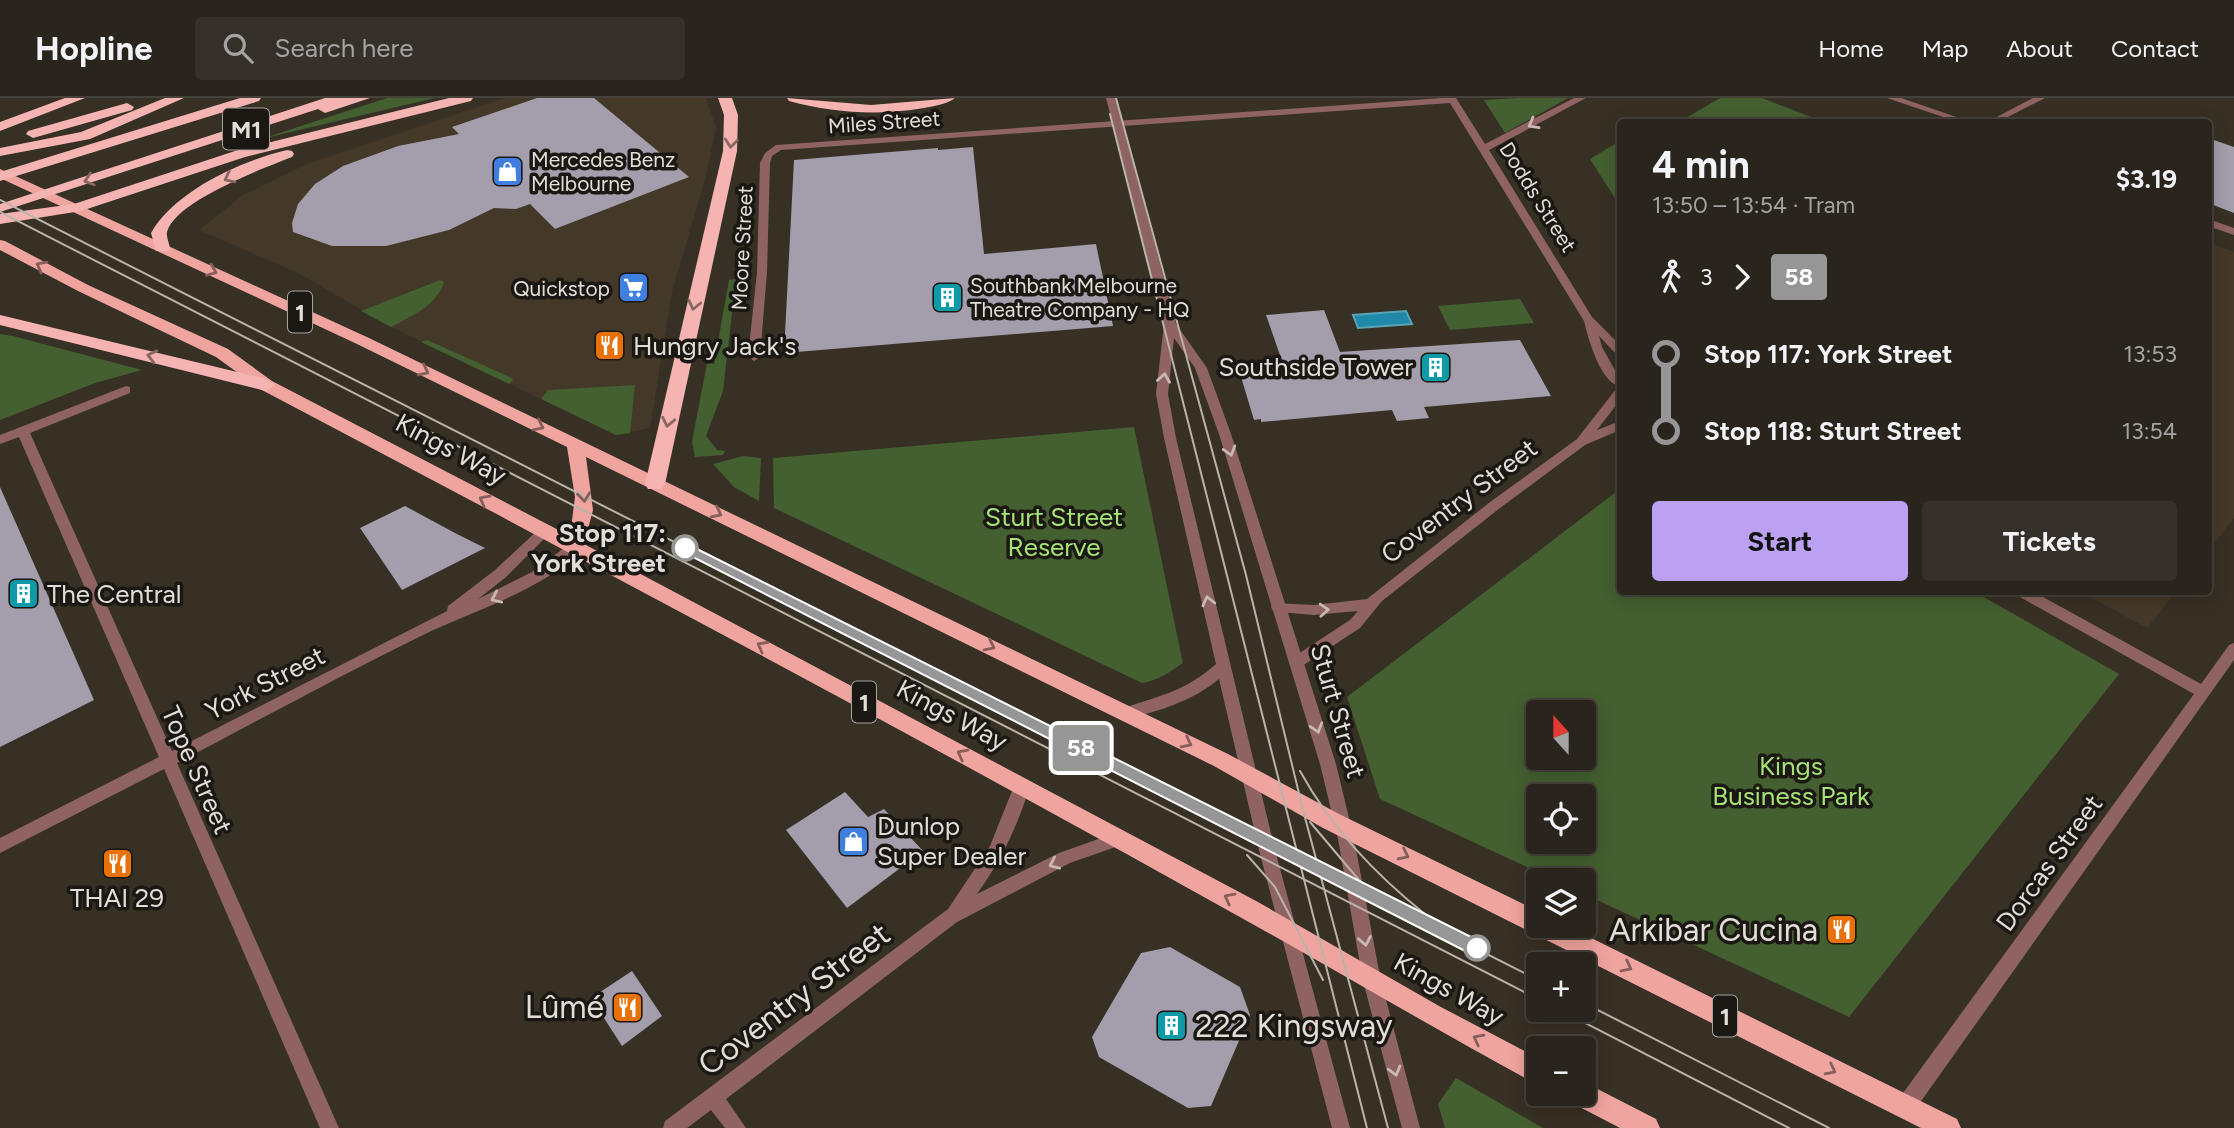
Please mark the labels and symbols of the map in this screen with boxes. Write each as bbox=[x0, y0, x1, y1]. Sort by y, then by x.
street label: Miles Street bbox=[827, 106, 941, 138]
road number: M1 bbox=[223, 109, 269, 150]
one-way arrow bbox=[1528, 116, 1540, 129]
one-way arrow bbox=[723, 137, 738, 149]
street label: Dodds Street bbox=[1494, 137, 1582, 257]
place label: Mercedes Benz Melbourne bbox=[531, 147, 675, 196]
shop icon: Mercedes Benz Melbourne bbox=[491, 154, 525, 188]
one-way arrow bbox=[224, 169, 236, 183]
one-way arrow bbox=[83, 172, 95, 187]
street label: Moore Street bbox=[726, 185, 758, 311]
one-way arrow bbox=[36, 261, 48, 274]
one-way arrow bbox=[205, 263, 218, 277]
supermarket icon: Quickstop bbox=[616, 271, 650, 305]
place label: Southbank Melbourne Theatre Company - HQ bbox=[970, 273, 1189, 322]
place label: Quickstop bbox=[513, 276, 610, 301]
building icon: Southbank Melbourne Theatre Company - HQ bbox=[930, 280, 964, 314]
road number: 1 bbox=[288, 292, 312, 332]
one-way arrow bbox=[688, 299, 702, 311]
restaurant icon: Hungry Jack's bbox=[593, 329, 627, 363]
place label: Hungry Jack's bbox=[633, 330, 796, 362]
one-way arrow bbox=[146, 350, 158, 364]
building icon: Southside Tower bbox=[1419, 350, 1453, 384]
place label: Southside Tower bbox=[1219, 351, 1413, 383]
one-way arrow bbox=[417, 363, 429, 377]
one-way arrow bbox=[1156, 372, 1171, 384]
street label: Kings Way bbox=[390, 407, 512, 492]
one-way arrow bbox=[661, 416, 676, 428]
one-way arrow bbox=[532, 418, 544, 432]
street label: Coventry Street bbox=[1375, 432, 1543, 570]
one-way arrow bbox=[1222, 445, 1237, 457]
one-way arrow bbox=[577, 491, 592, 503]
one-way arrow bbox=[479, 495, 491, 508]
park label: Sturt Street Reserve bbox=[985, 501, 1123, 563]
one-way arrow bbox=[710, 505, 722, 519]
place label: Stop 117: York Street bbox=[531, 517, 666, 579]
marker: Stop 117: York Street bbox=[672, 535, 698, 561]
building icon: The Central bbox=[7, 577, 41, 611]
place label: The Central bbox=[47, 578, 182, 610]
one-way arrow bbox=[490, 590, 503, 604]
one-way arrow bbox=[1202, 595, 1216, 607]
one-way arrow bbox=[1319, 602, 1330, 617]
one-way arrow bbox=[983, 637, 995, 651]
street label: York Street bbox=[200, 639, 330, 727]
street label: Sturt Street bbox=[1304, 640, 1372, 782]
one-way arrow bbox=[756, 641, 769, 654]
street label: Kings Way bbox=[891, 673, 1013, 758]
road number: 1 bbox=[852, 682, 876, 722]
north arrow bbox=[1526, 700, 1596, 770]
street label: Tope Street bbox=[155, 701, 239, 839]
one-way arrow bbox=[1309, 721, 1324, 733]
line badge: 58 bbox=[1050, 725, 1112, 771]
one-way arrow bbox=[1180, 735, 1192, 749]
one-way arrow bbox=[956, 749, 969, 762]
park label: Kings Business Park bbox=[1712, 750, 1870, 812]
street label: Dorcas Street bbox=[1989, 789, 2109, 937]
place label: Dunlop Super Dealer bbox=[877, 810, 1027, 872]
shop icon: Dunlop Super Dealer bbox=[837, 824, 871, 858]
restaurant icon: THAI 29 bbox=[100, 846, 134, 880]
one-way arrow bbox=[1397, 847, 1409, 861]
one-way arrow bbox=[1049, 855, 1061, 869]
place label: THAI 29 bbox=[70, 882, 164, 914]
one-way arrow bbox=[1224, 893, 1236, 906]
place label: Arkibar Cucina bbox=[1609, 911, 1818, 949]
restaurant icon: Arkibar Cucina bbox=[1824, 913, 1858, 947]
street label: Coventry Street bbox=[691, 915, 897, 1083]
one-way arrow bbox=[1356, 935, 1371, 947]
unlabelled marker bbox=[1464, 935, 1490, 961]
street label: Kings Way bbox=[1388, 946, 1510, 1032]
one-way arrow bbox=[1620, 959, 1632, 973]
place label: Lûmé bbox=[525, 988, 604, 1026]
restaurant icon: Lûmé bbox=[610, 990, 644, 1024]
road number: 1 bbox=[1713, 996, 1737, 1036]
place label: 222 Kingsway bbox=[1195, 1007, 1393, 1045]
building icon: 222 Kingsway bbox=[1155, 1009, 1189, 1043]
one-way arrow bbox=[1473, 1034, 1485, 1048]
one-way arrow bbox=[1823, 1061, 1836, 1075]
one-way arrow bbox=[1387, 1065, 1401, 1077]

